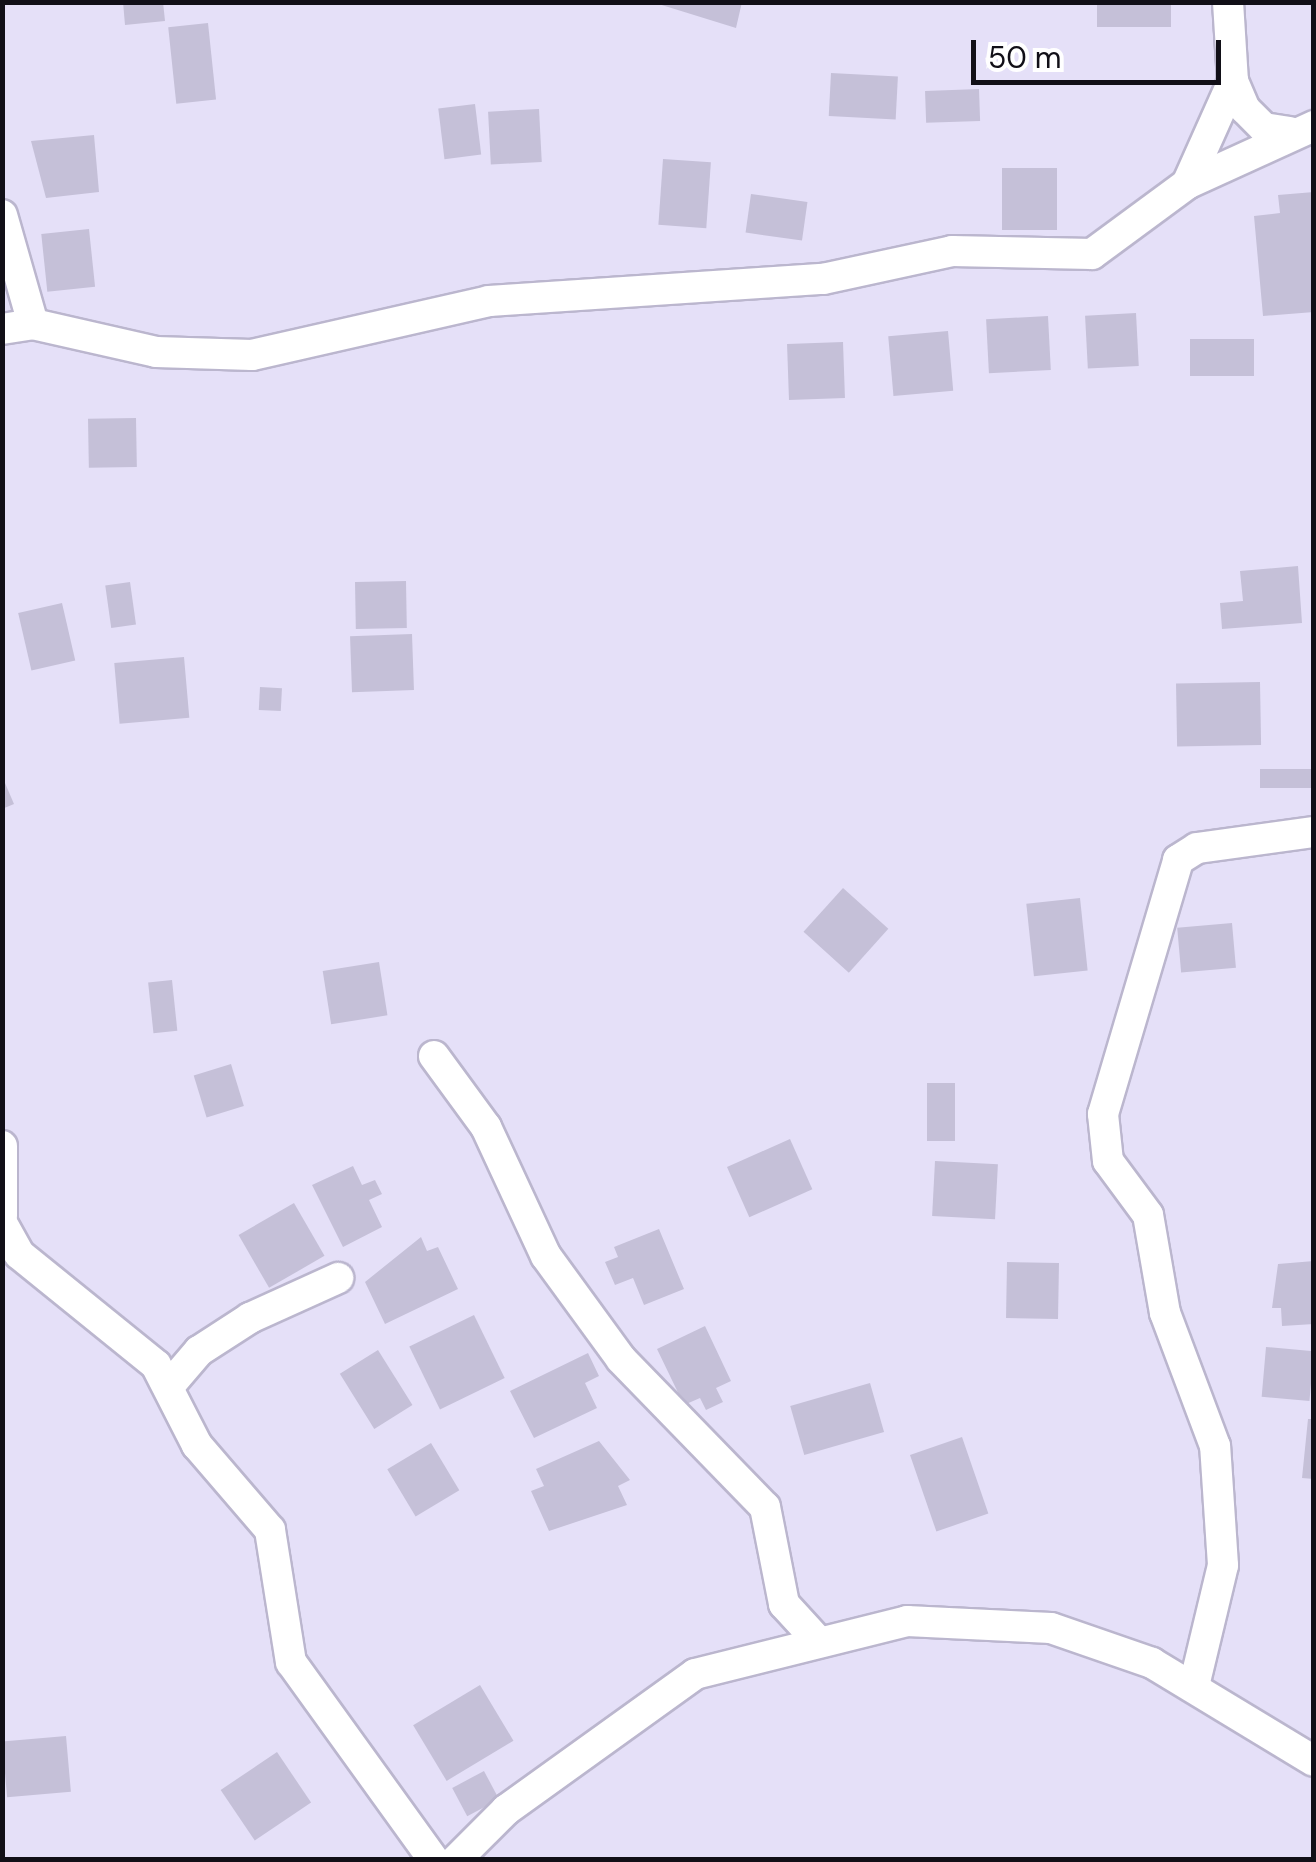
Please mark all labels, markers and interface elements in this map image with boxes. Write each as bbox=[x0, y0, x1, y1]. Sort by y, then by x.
scale bar bbox=[976, 20, 1226, 82]
text: 50 m bbox=[988, 38, 1062, 77]

